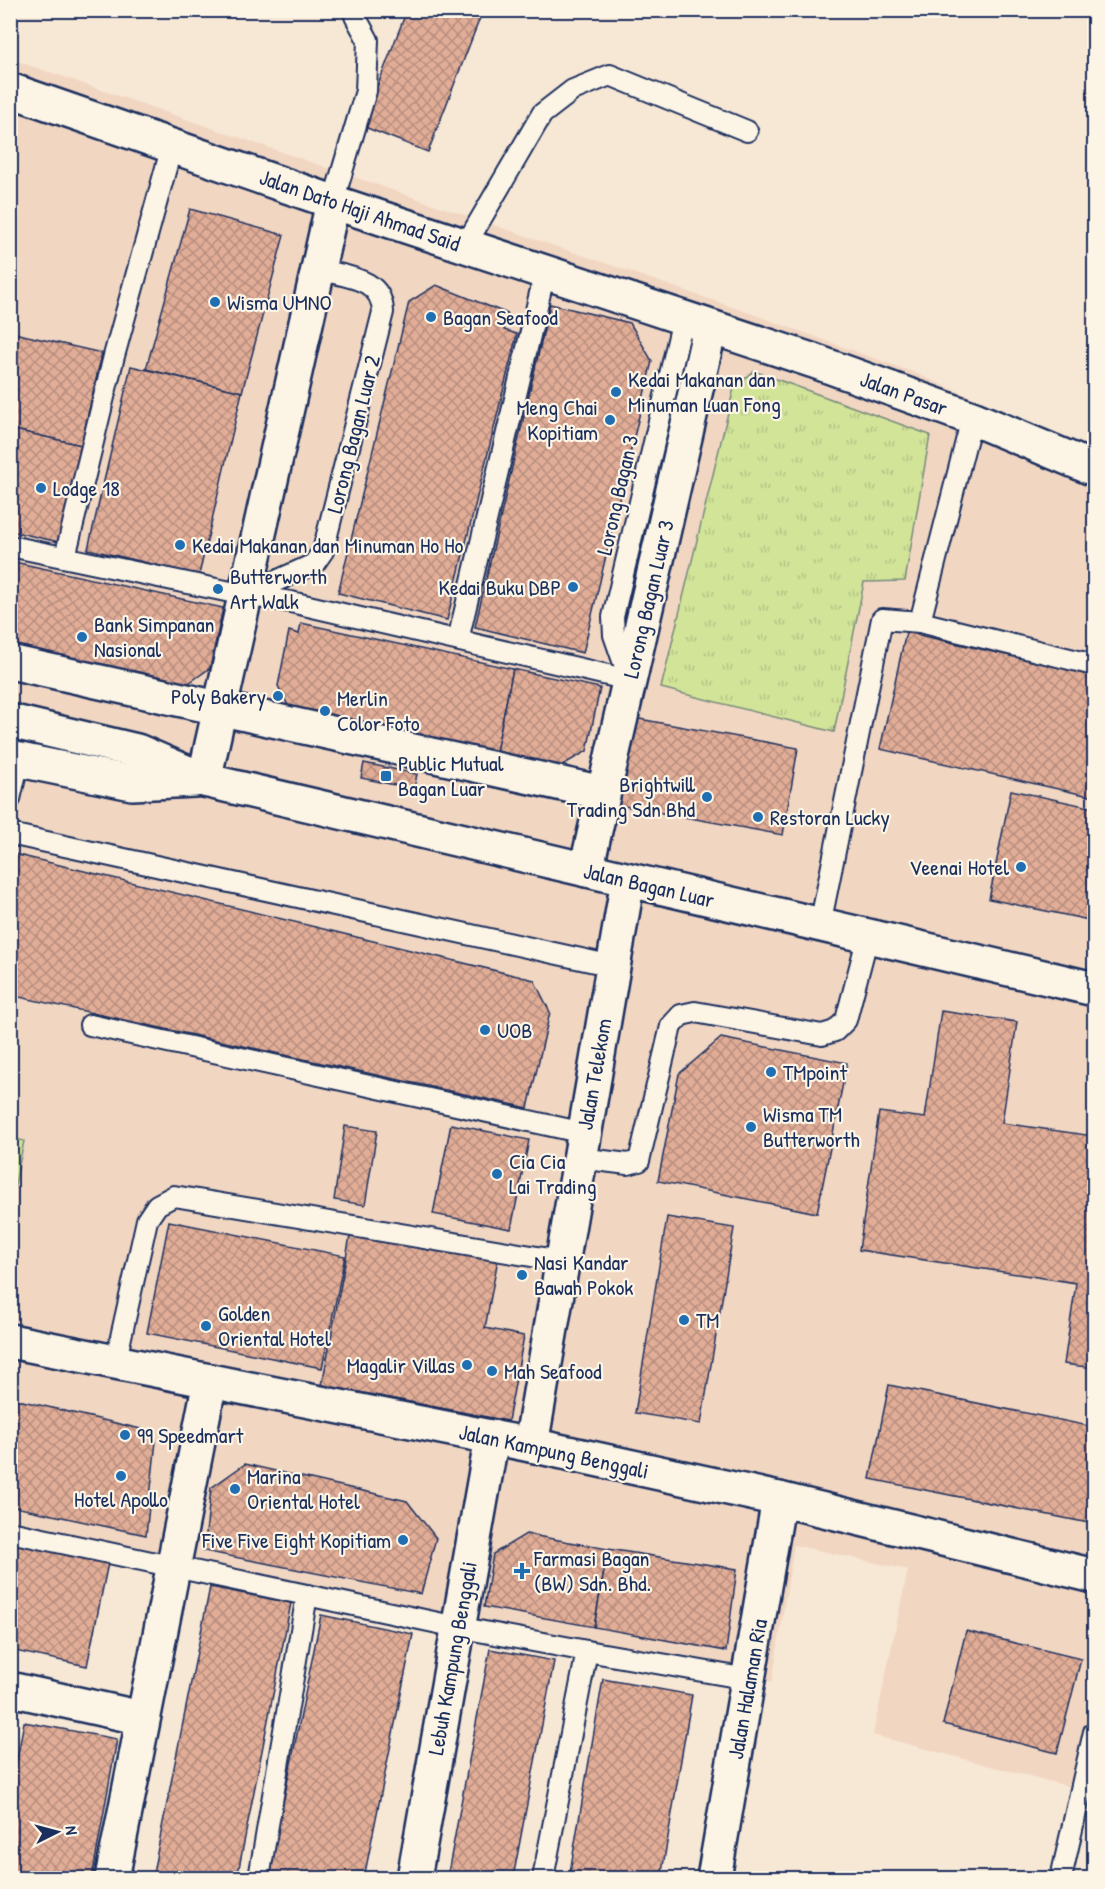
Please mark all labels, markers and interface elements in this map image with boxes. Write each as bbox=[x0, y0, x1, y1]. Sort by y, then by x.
street label: Jalan Dato Haji Ahmad Said bbox=[256, 162, 465, 259]
place label: Wisma UMNO bbox=[227, 287, 332, 317]
marker: Wisma UMNO bbox=[208, 295, 222, 309]
place label: Bagan Seafood bbox=[443, 302, 558, 332]
marker: Bagan Seafood bbox=[424, 310, 438, 324]
street label: Lorong Bagan Luar 2 bbox=[319, 351, 387, 516]
street label: Jalan Pasar bbox=[856, 363, 952, 423]
place label: Kedai Makanan dan Minuman Luan Fong bbox=[628, 364, 781, 419]
marker: Kedai Makanan dan Minuman Luan Fong bbox=[609, 385, 623, 399]
place label: Meng Chai Kopitiam bbox=[517, 392, 598, 447]
marker: Meng Chai Kopitiam bbox=[603, 413, 617, 427]
street label: Lorong Bagan 3 bbox=[589, 432, 645, 558]
place label: Lodge 18 bbox=[53, 473, 120, 503]
marker: Lodge 18 bbox=[34, 481, 48, 495]
street label: Lorong Bagan Luar 3 bbox=[615, 517, 681, 681]
place label: Kedai Makanan dan Minuman Ho Ho bbox=[192, 530, 464, 560]
marker: Kedai Makanan dan Minuman Ho Ho bbox=[173, 538, 187, 552]
place label: Butterworth Art Walk bbox=[230, 561, 327, 616]
place label: Kedai Buku DBP bbox=[438, 572, 561, 602]
marker: Kedai Buku DBP bbox=[566, 580, 580, 594]
marker: Butterworth Art Walk bbox=[211, 582, 225, 596]
place label: Bank Simpanan Nasional bbox=[94, 609, 214, 664]
marker: Bank Simpanan Nasional bbox=[75, 630, 89, 644]
place label: Poly Bakery bbox=[171, 681, 266, 711]
place label: Merlin Color Foto bbox=[337, 683, 420, 738]
marker: Poly Bakery bbox=[271, 689, 285, 703]
marker: Merlin Color Foto bbox=[318, 704, 332, 718]
place label: Public Mutual Bagan Luar bbox=[398, 748, 504, 803]
marker: Public Mutual Bagan Luar bbox=[379, 769, 393, 783]
place label: Brightwill Trading Sdn Bhd bbox=[567, 769, 696, 824]
marker: Brightwill Trading Sdn Bhd bbox=[700, 790, 714, 804]
place label: Restoran Lucky bbox=[770, 802, 890, 832]
marker: Restoran Lucky bbox=[751, 810, 765, 824]
place label: Veenai Hotel bbox=[909, 852, 1009, 882]
street label: Jalan Bagan Luar bbox=[581, 855, 718, 915]
marker: Veenai Hotel bbox=[1014, 860, 1028, 874]
place label: UOB bbox=[497, 1015, 533, 1045]
street label: Jalan Telekom bbox=[569, 1016, 619, 1132]
marker: UOB bbox=[478, 1023, 492, 1037]
place label: TMpoint bbox=[783, 1057, 848, 1087]
marker: TMpoint bbox=[764, 1065, 778, 1079]
place label: Wisma TM Butterworth bbox=[763, 1099, 860, 1154]
marker: Wisma TM Butterworth bbox=[744, 1120, 758, 1134]
place label: Cia Cia Lai Trading bbox=[509, 1146, 596, 1201]
marker: Cia Cia Lai Trading bbox=[490, 1167, 504, 1181]
place label: Nasi Kandar Bawah Pokok bbox=[534, 1247, 633, 1302]
marker: Nasi Kandar Bawah Pokok bbox=[515, 1268, 529, 1282]
place label: Golden Oriental Hotel bbox=[218, 1298, 331, 1353]
place label: TM bbox=[696, 1305, 719, 1335]
marker: TM bbox=[677, 1313, 691, 1327]
marker: Golden Oriental Hotel bbox=[199, 1319, 213, 1333]
place label: Magalir Villas bbox=[347, 1350, 455, 1380]
place label: Mah Seafood bbox=[504, 1356, 602, 1386]
marker: Magalir Villas bbox=[460, 1358, 474, 1372]
marker: Mah Seafood bbox=[485, 1364, 499, 1378]
street label: Jalan Kampung Benggali bbox=[456, 1416, 652, 1486]
place label: 99 Speedmart bbox=[137, 1420, 244, 1450]
marker: 99 Speedmart bbox=[118, 1428, 132, 1442]
place label: Marina Oriental Hotel bbox=[247, 1461, 360, 1516]
marker: Hotel Apollo bbox=[114, 1469, 128, 1483]
marker: Marina Oriental Hotel bbox=[228, 1482, 242, 1496]
place label: Hotel Apollo bbox=[74, 1484, 168, 1514]
place label: Five Five Eight Kopitiam bbox=[201, 1525, 391, 1555]
marker: Five Five Eight Kopitiam bbox=[396, 1533, 410, 1547]
place label: Farmasi Bagan (BW) Sdn. Bhd. bbox=[533, 1543, 651, 1598]
street label: Lebuh Kampung Benggali bbox=[420, 1559, 484, 1757]
marker: Farmasi Bagan (BW) Sdn. Bhd. bbox=[515, 1564, 529, 1578]
street label: Jalan Halaman Ria bbox=[720, 1616, 774, 1761]
north arrow bbox=[27, 1802, 87, 1862]
text: N bbox=[61, 1825, 83, 1836]

